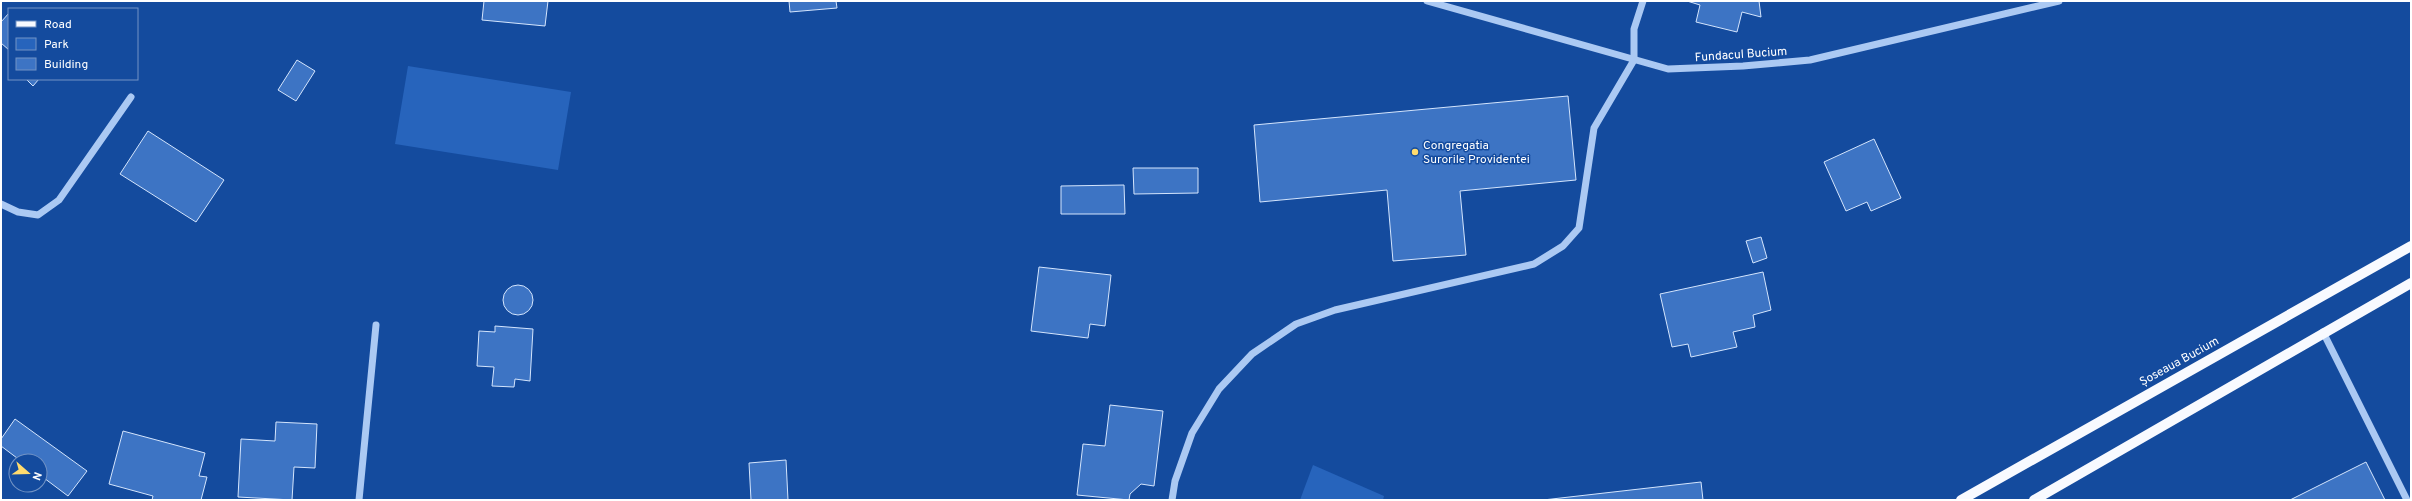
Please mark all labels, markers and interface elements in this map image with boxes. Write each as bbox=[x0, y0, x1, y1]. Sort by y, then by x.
legend bbox=[8, 8, 138, 80]
text: Road bbox=[44, 17, 72, 33]
text: Park bbox=[44, 37, 69, 53]
street label: Fundacul Bucium bbox=[1694, 44, 1788, 66]
text: Building bbox=[44, 57, 88, 73]
place label: Congregatia Surorile Providentei bbox=[1423, 138, 1530, 168]
marker: Congregatia Surorile Providentei bbox=[1410, 147, 1420, 157]
street label: Șoseaua Bucium bbox=[2137, 333, 2222, 390]
north arrow bbox=[8, 453, 48, 493]
text: N bbox=[29, 470, 44, 482]

